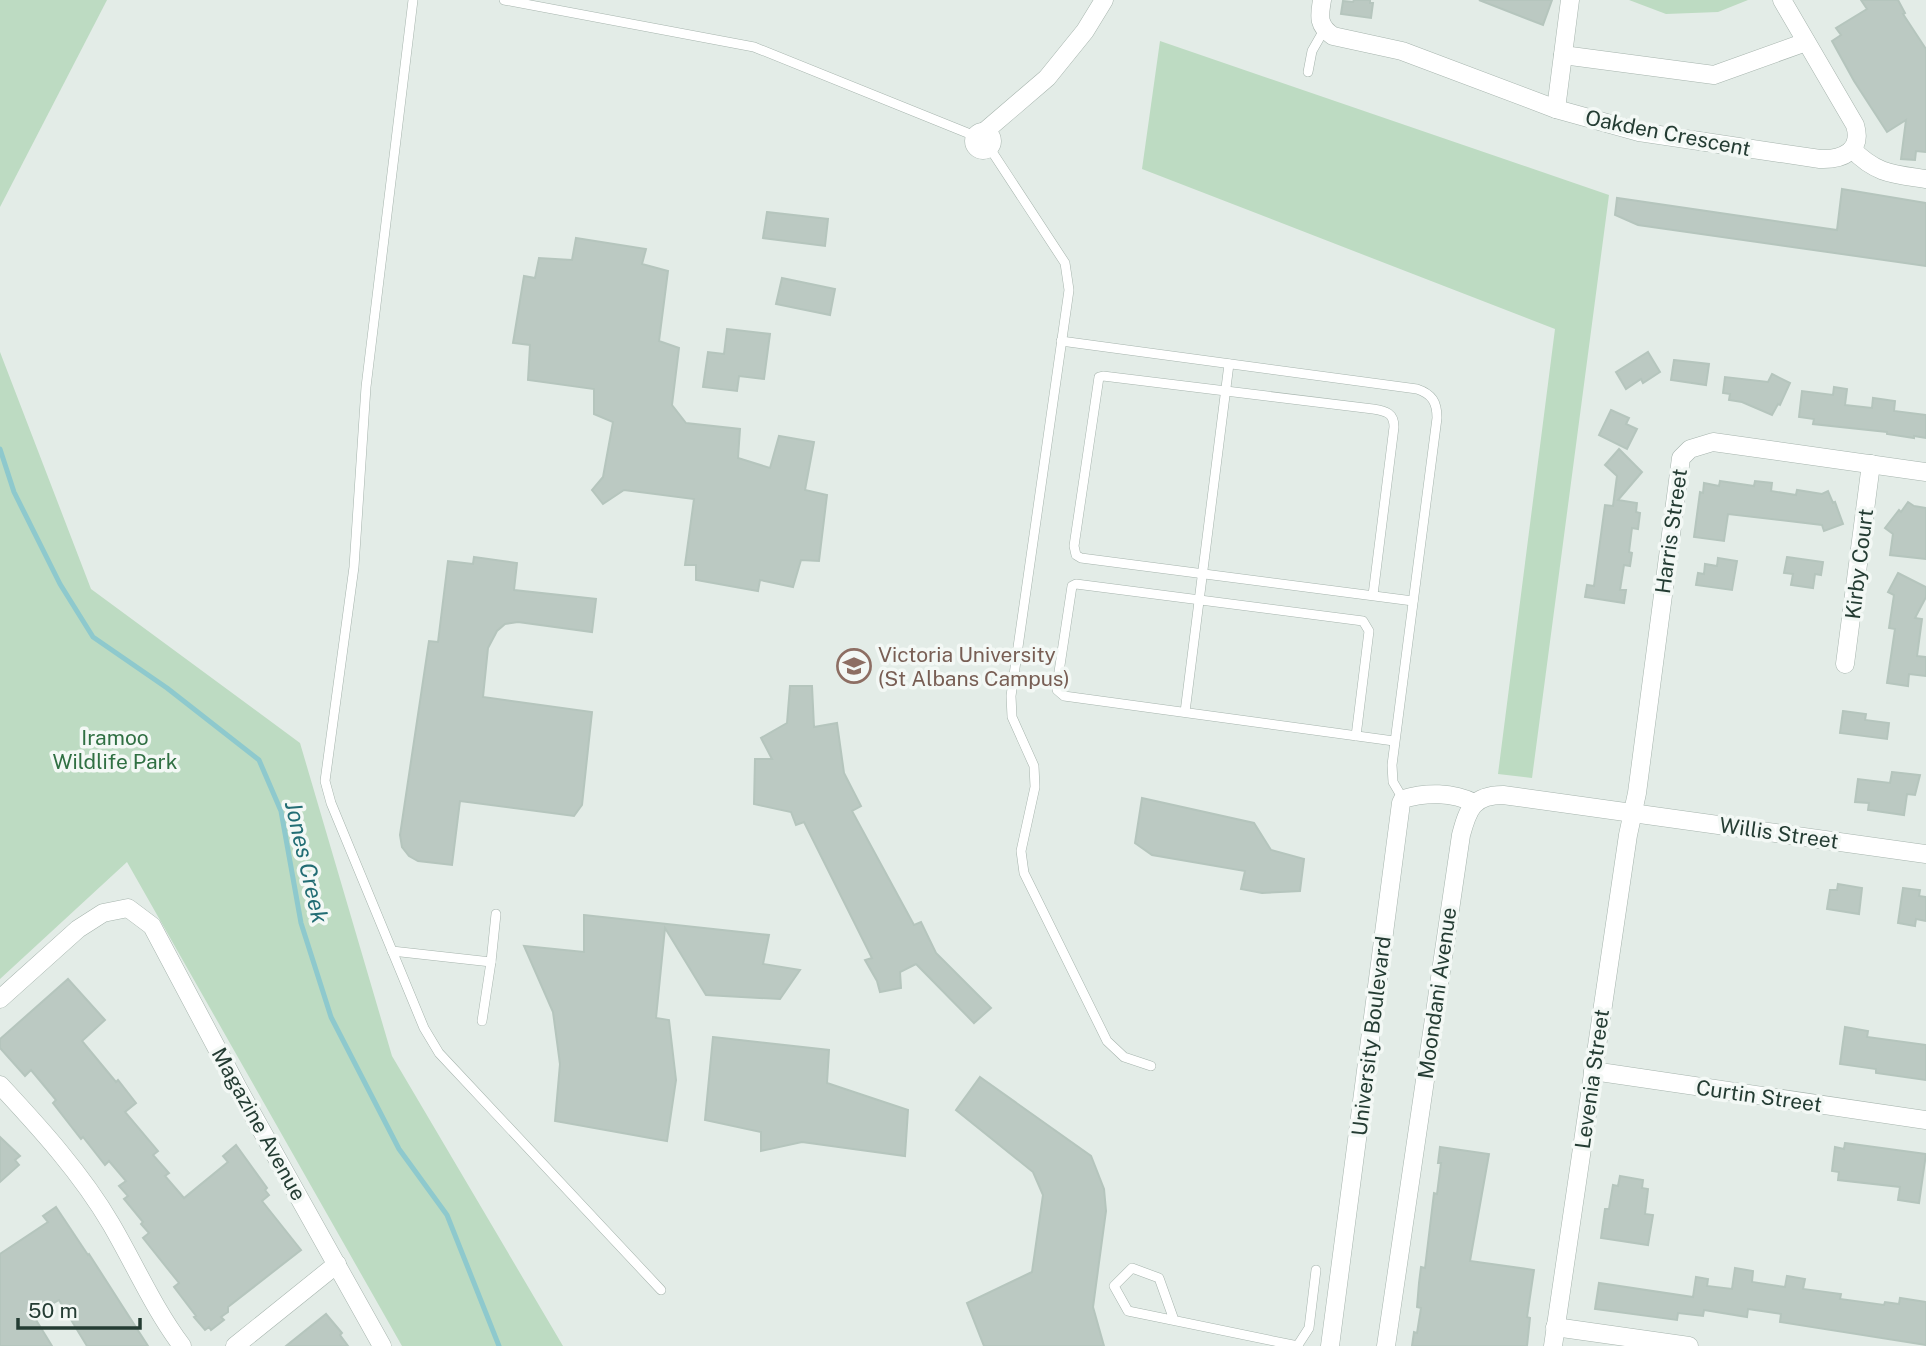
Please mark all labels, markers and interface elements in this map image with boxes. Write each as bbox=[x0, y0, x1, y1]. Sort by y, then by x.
street label: Oakden Crescent bbox=[1583, 105, 1753, 161]
street label: Harris Street bbox=[1650, 467, 1692, 595]
street label: Kirby Court bbox=[1840, 507, 1878, 621]
place label: Victoria University (St Albans Campus) bbox=[878, 642, 1070, 691]
school or university icon: Victoria University (St Albans Campus) bbox=[835, 647, 873, 685]
park label: Iramoo Wildlife Park bbox=[52, 725, 178, 774]
water label: Jones Creek bbox=[280, 798, 334, 926]
street label: Willis Street bbox=[1718, 812, 1840, 854]
street label: Moondani Avenue bbox=[1413, 906, 1461, 1080]
street label: University Boulevard bbox=[1346, 935, 1396, 1137]
street label: Levenia Street bbox=[1570, 1007, 1614, 1151]
street label: Magazine Avenue bbox=[207, 1043, 311, 1205]
street label: Curtin Street bbox=[1694, 1075, 1824, 1117]
scale bar bbox=[18, 1286, 140, 1330]
text: 50 m bbox=[28, 1298, 78, 1323]

